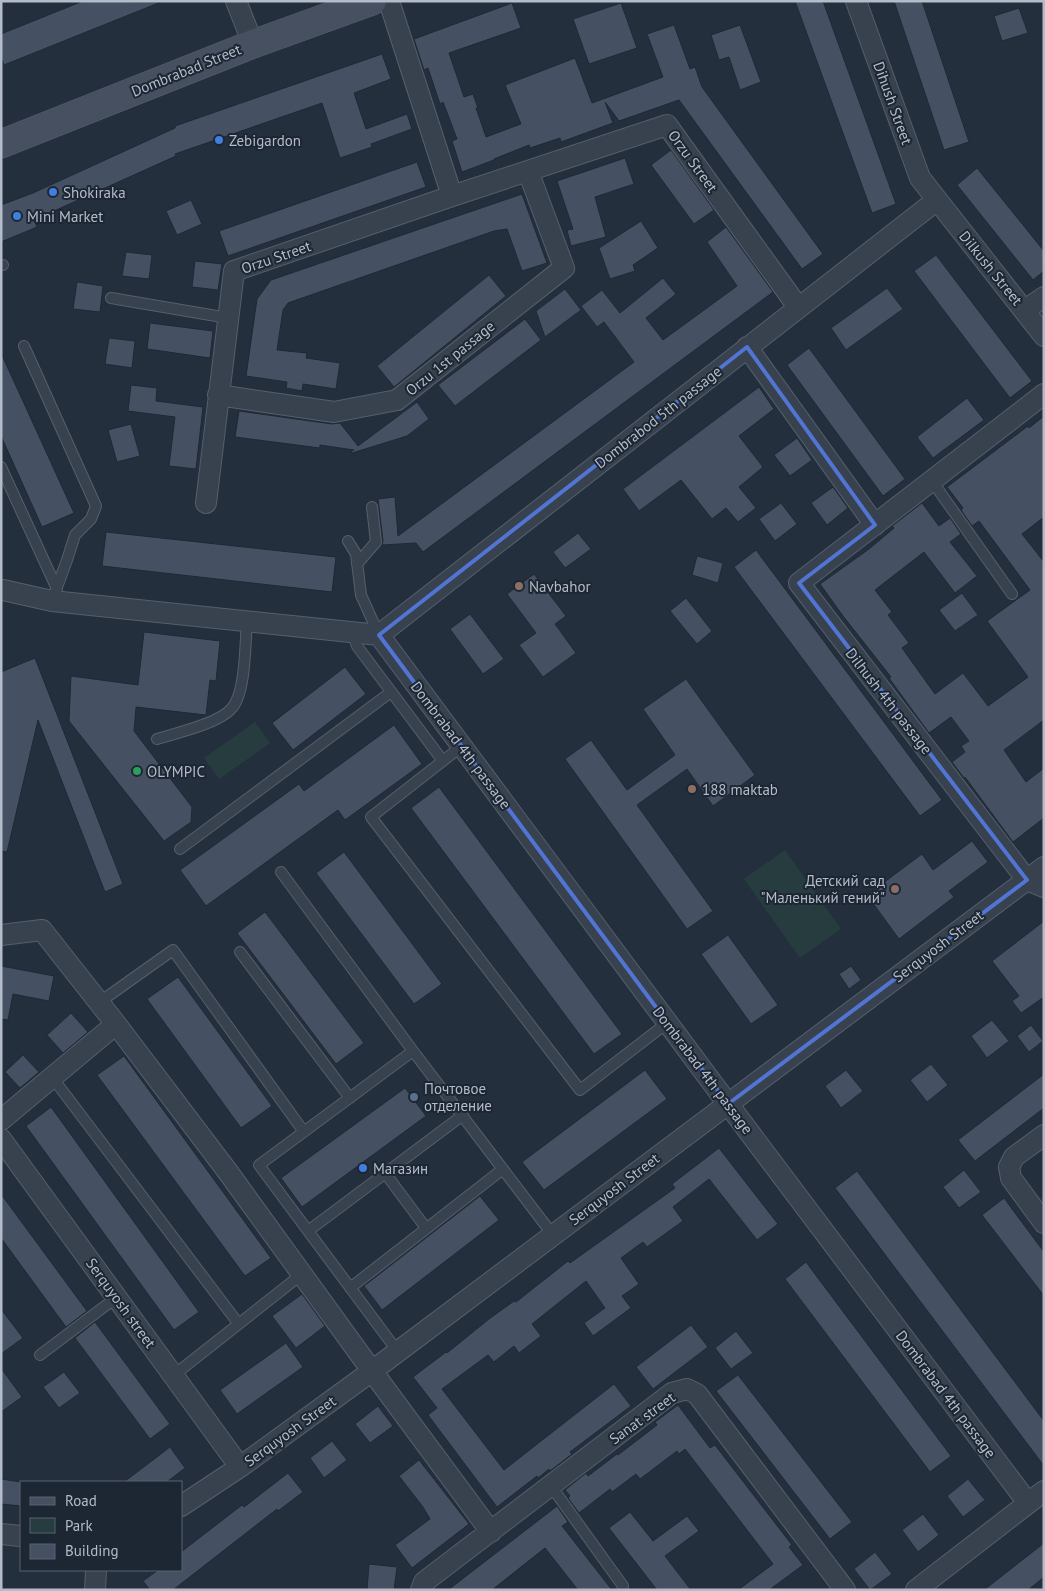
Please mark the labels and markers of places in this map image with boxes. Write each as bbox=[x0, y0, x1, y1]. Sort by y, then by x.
place label: Zebigardon bbox=[229, 131, 301, 150]
marker: Zebigardon bbox=[213, 134, 225, 146]
place label: Shokiraka bbox=[63, 183, 126, 202]
marker: Shokiraka bbox=[47, 186, 59, 198]
place label: Mini Market bbox=[27, 207, 103, 226]
marker: Mini Market bbox=[11, 210, 23, 222]
place label: Navbahor bbox=[529, 577, 591, 596]
marker: Navbahor bbox=[513, 580, 525, 592]
place label: OLYMPIC bbox=[147, 762, 205, 781]
marker: OLYMPIC bbox=[131, 765, 143, 777]
place label: 188 maktab bbox=[702, 780, 778, 799]
marker: 188 maktab bbox=[686, 783, 698, 795]
place label: Детский сад "Маленький гений" bbox=[760, 871, 885, 907]
marker: Детский сад "Маленький гений" bbox=[889, 883, 901, 895]
place label: Почтовое отделение bbox=[424, 1079, 492, 1115]
marker: Почтовое отделение bbox=[408, 1091, 420, 1103]
place label: Магазин bbox=[373, 1159, 428, 1178]
marker: Магазин bbox=[357, 1162, 369, 1174]

